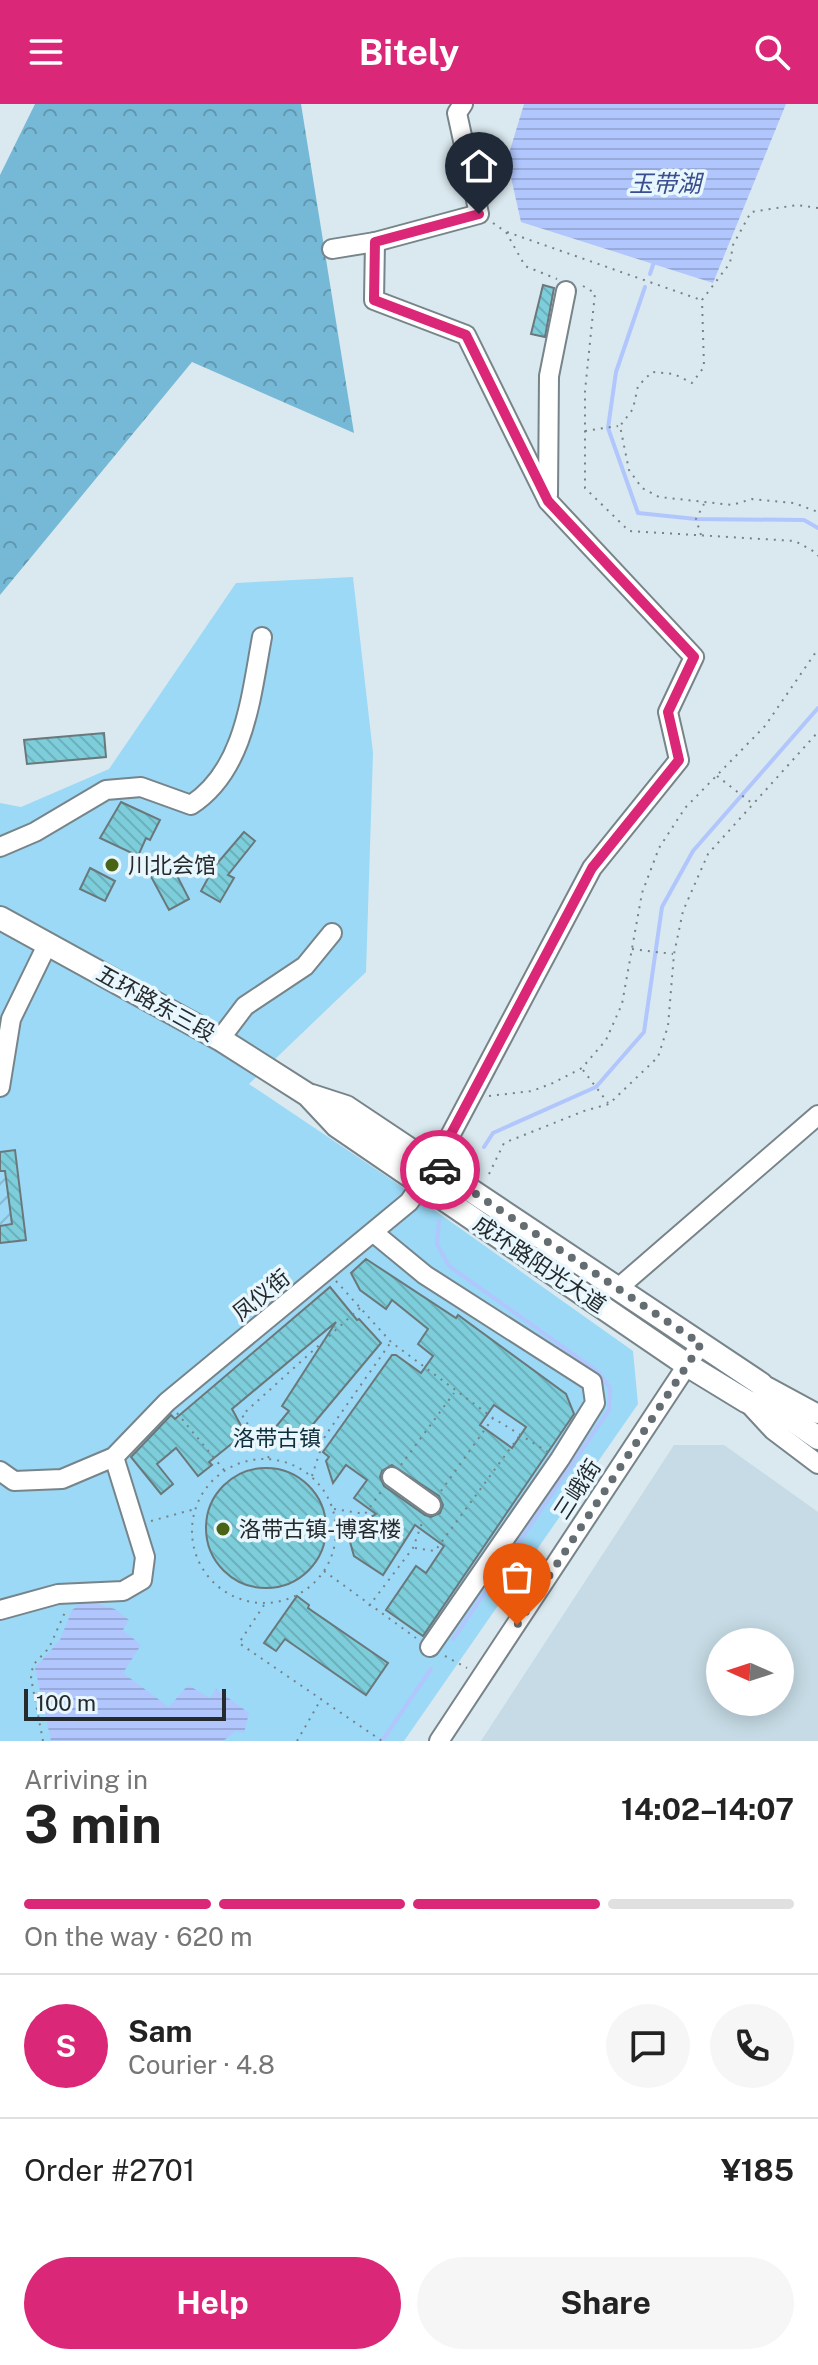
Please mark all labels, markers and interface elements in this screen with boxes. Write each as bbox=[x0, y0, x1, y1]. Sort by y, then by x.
icon: menu bbox=[24, 30, 68, 74]
icon: search bbox=[750, 30, 794, 74]
text: Bitely bbox=[359, 31, 459, 73]
pin bbox=[445, 132, 513, 214]
icon: home bbox=[457, 144, 501, 188]
water label: 玉带湖 bbox=[629, 169, 705, 197]
place label: 川北会馆 bbox=[128, 852, 216, 878]
marker: 川北会馆 bbox=[103, 856, 121, 874]
street label: 五环路东三段 bbox=[92, 960, 220, 1046]
courier bbox=[400, 1130, 480, 1210]
icon: car bbox=[418, 1148, 462, 1192]
street label: 成环路阳光大道 bbox=[469, 1210, 611, 1318]
street label: 凤仪街 bbox=[227, 1264, 295, 1326]
park label: 洛带古镇 bbox=[233, 1425, 321, 1451]
street label: 三峨街 bbox=[548, 1454, 606, 1524]
place label: 洛带古镇-博客楼 bbox=[239, 1516, 401, 1542]
marker: 洛带古镇-博客楼 bbox=[214, 1520, 232, 1538]
pin bbox=[483, 1543, 551, 1625]
icon: bag bbox=[495, 1555, 539, 1599]
north arrow bbox=[706, 1628, 794, 1716]
map controls bbox=[706, 1628, 794, 1716]
scale bar bbox=[24, 1685, 226, 1721]
text: 100 m bbox=[36, 1690, 96, 1716]
text: Arriving in bbox=[24, 1764, 148, 1795]
text: 14:02–14:07 bbox=[621, 1791, 794, 1827]
text: 3 min bbox=[24, 1794, 162, 1855]
text: On the way · 620 m bbox=[24, 1921, 253, 1952]
button: chat bbox=[606, 2004, 690, 2088]
button: phone bbox=[710, 2004, 794, 2088]
text: Sam bbox=[128, 2013, 192, 2049]
text: S bbox=[56, 2028, 76, 2064]
text: Courier · 4.8 bbox=[128, 2049, 275, 2080]
text: Order #2701 bbox=[24, 2152, 195, 2188]
text: ¥185 bbox=[721, 2152, 794, 2188]
button: Help bbox=[24, 2257, 401, 2349]
button: Share bbox=[417, 2257, 794, 2349]

